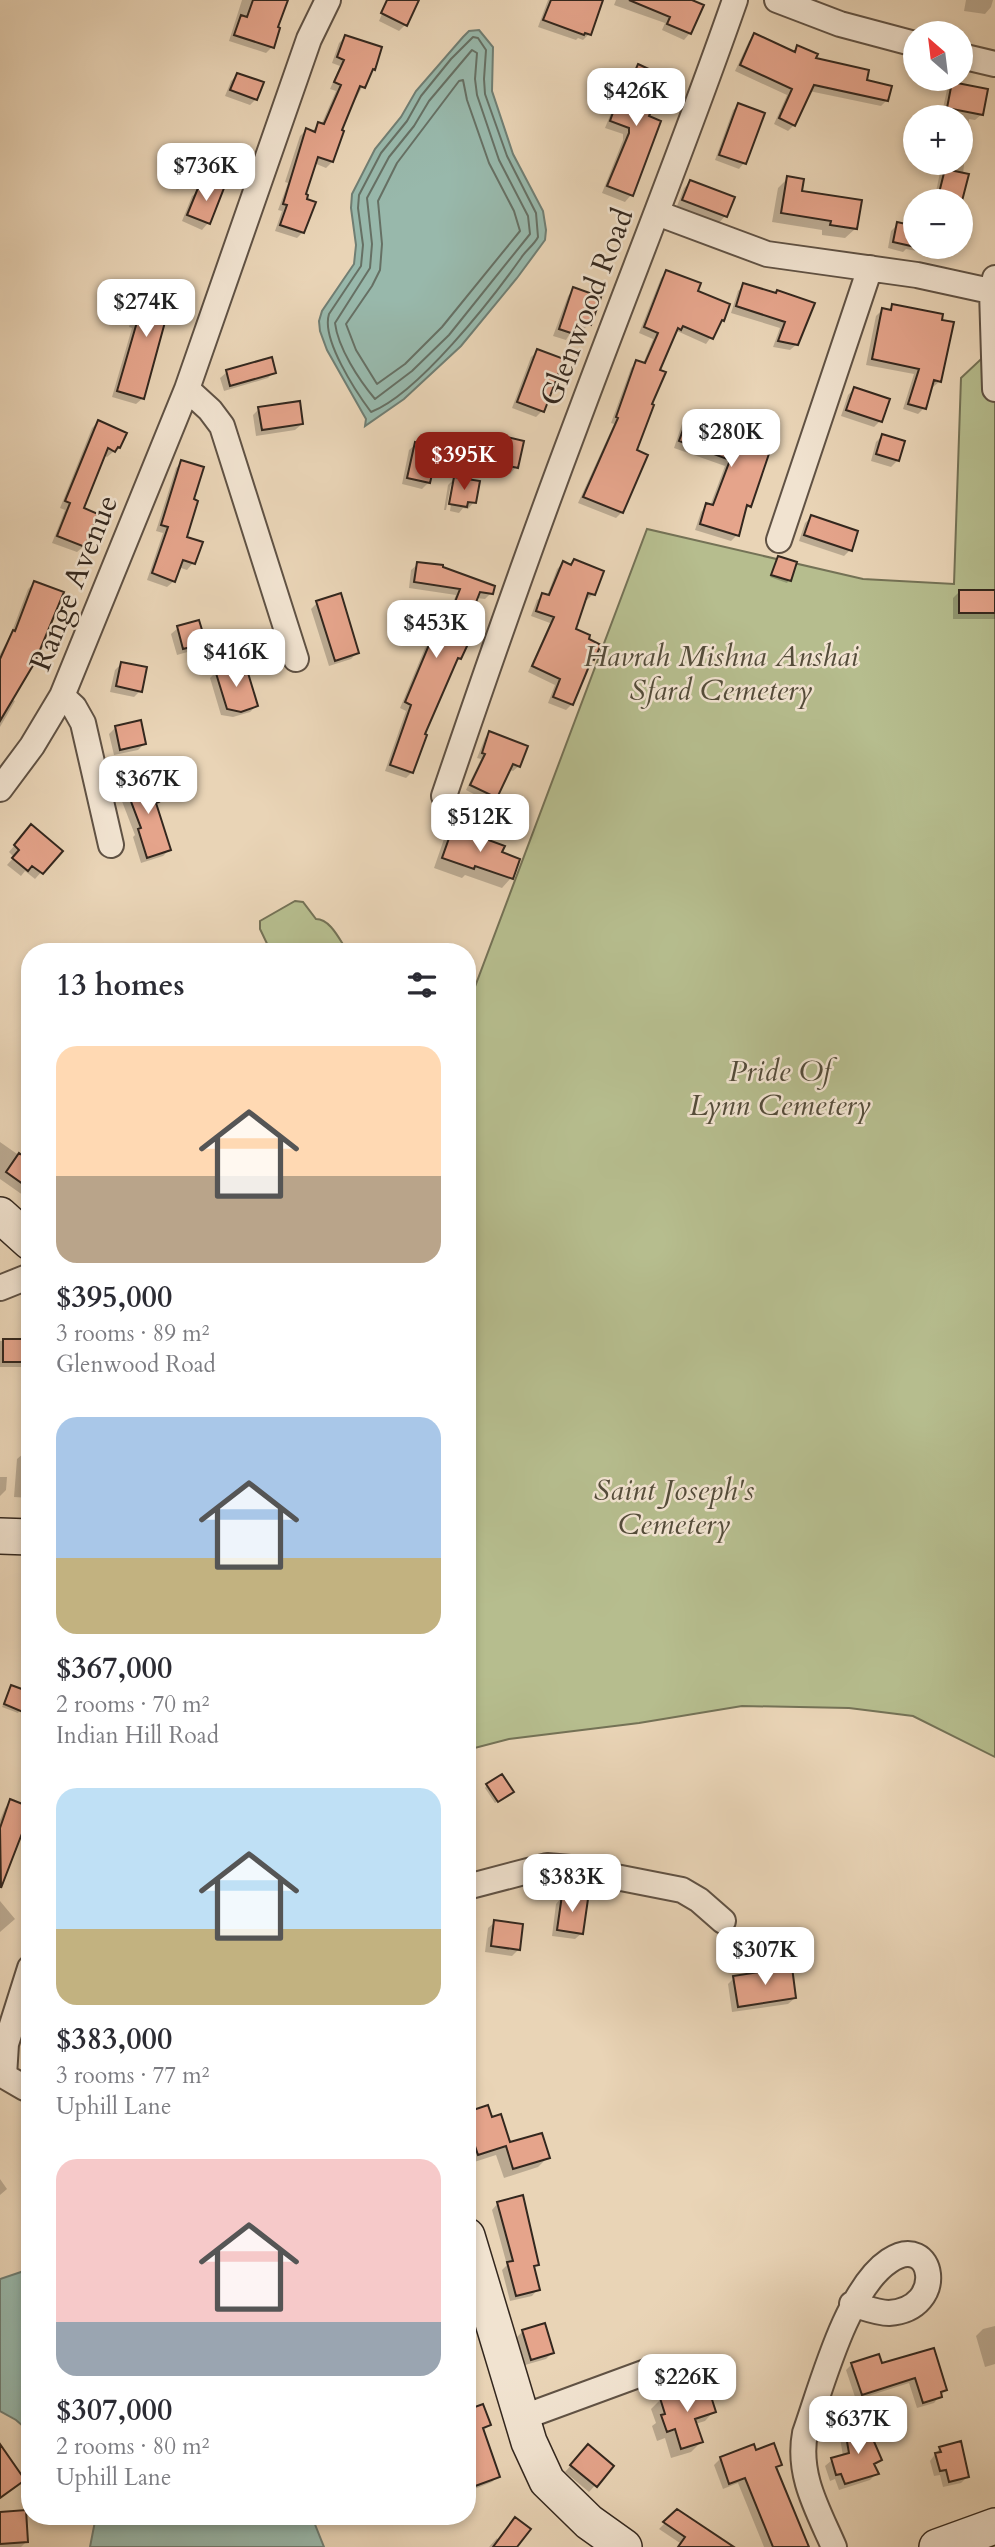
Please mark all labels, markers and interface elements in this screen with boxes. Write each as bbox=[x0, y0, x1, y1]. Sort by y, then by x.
north arrow bbox=[903, 21, 973, 91]
map controls bbox=[903, 21, 973, 259]
pin: $426K bbox=[587, 68, 685, 128]
text: $426K bbox=[603, 75, 669, 106]
button: + bbox=[903, 105, 973, 175]
pin: $736K bbox=[157, 144, 255, 203]
text: $736K bbox=[173, 150, 239, 181]
button: − bbox=[903, 189, 973, 259]
street label: Glenwood Road bbox=[531, 202, 644, 412]
pin: $274K bbox=[97, 280, 195, 339]
text: $274K bbox=[113, 286, 179, 317]
pin: $280K bbox=[682, 410, 780, 469]
text: $280K bbox=[698, 416, 764, 447]
pin: $395K bbox=[415, 433, 513, 492]
text: $395K bbox=[431, 439, 497, 470]
street label: Range Avenue bbox=[20, 489, 128, 677]
pin: $453K bbox=[387, 600, 485, 660]
text: $453K bbox=[403, 607, 469, 638]
pin: $416K bbox=[187, 630, 285, 689]
text: $416K bbox=[203, 636, 269, 667]
park label: Havrah Mishna Anshai Sfard Cemetery bbox=[583, 636, 859, 711]
pin: $367K bbox=[99, 756, 197, 816]
text: $367K bbox=[115, 763, 181, 794]
pin: $512K bbox=[431, 794, 529, 854]
text: $512K bbox=[447, 801, 513, 832]
text: 13 homes bbox=[56, 965, 185, 1006]
icon: filters bbox=[403, 966, 441, 1004]
park label: Pride Of Lynn Cemetery bbox=[689, 1051, 871, 1126]
icon: home bbox=[186, 1091, 312, 1217]
text: $395,000 bbox=[56, 1277, 172, 1318]
text: 3 rooms · 89 m² bbox=[56, 1318, 209, 1349]
text: Glenwood Road bbox=[56, 1349, 216, 1380]
icon: home bbox=[186, 1462, 312, 1588]
park label: Saint Joseph's Cemetery bbox=[594, 1470, 754, 1545]
text: $367,000 bbox=[56, 1648, 172, 1689]
text: 2 rooms · 70 m² bbox=[56, 1689, 209, 1720]
text: Indian Hill Road bbox=[56, 1720, 219, 1751]
icon: home bbox=[186, 1833, 312, 1959]
pin: $383K bbox=[523, 1854, 621, 1914]
text: $383K bbox=[539, 1861, 605, 1892]
pin: $307K bbox=[716, 1927, 814, 1987]
text: $307K bbox=[732, 1934, 798, 1965]
text: $383,000 bbox=[56, 2019, 172, 2060]
text: 3 rooms · 77 m² bbox=[56, 2060, 209, 2091]
text: Uphill Lane bbox=[56, 2091, 171, 2122]
icon: home bbox=[186, 2204, 312, 2330]
pin: $226K bbox=[638, 2354, 736, 2414]
text: $226K bbox=[654, 2361, 720, 2392]
text: $307,000 bbox=[56, 2390, 172, 2431]
pin: $637K bbox=[809, 2396, 907, 2456]
text: $637K bbox=[825, 2403, 891, 2434]
text: 2 rooms · 80 m² bbox=[56, 2431, 209, 2462]
text: Uphill Lane bbox=[56, 2462, 171, 2493]

